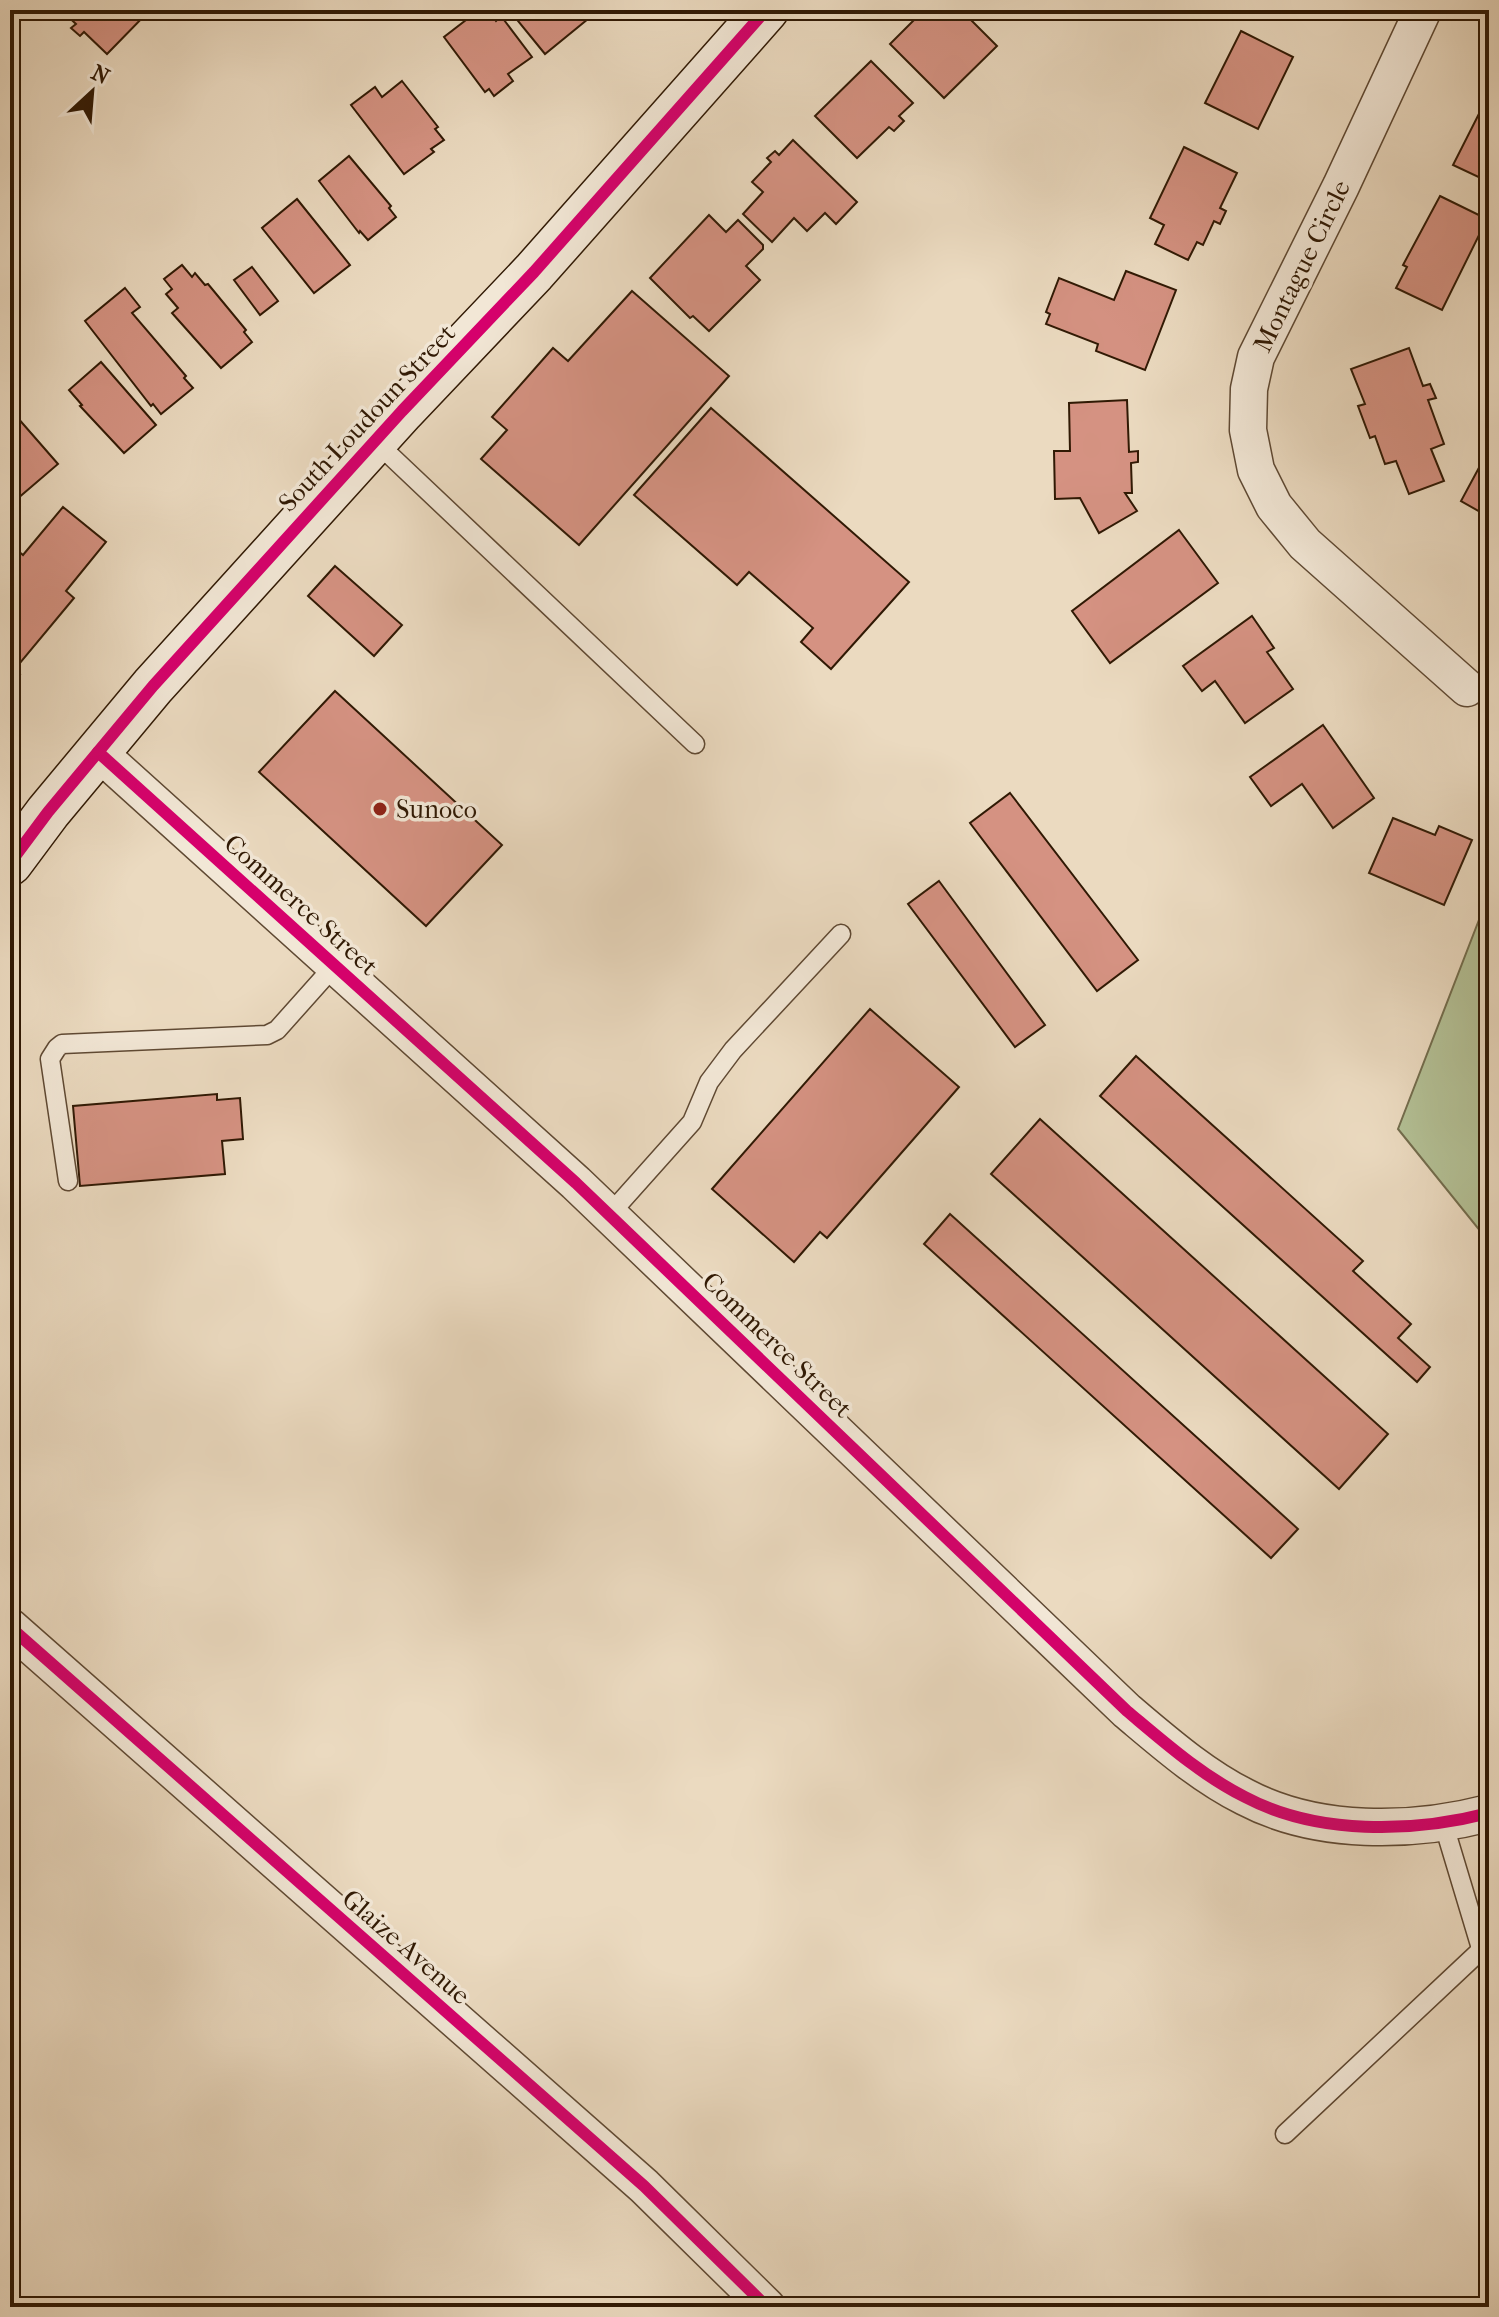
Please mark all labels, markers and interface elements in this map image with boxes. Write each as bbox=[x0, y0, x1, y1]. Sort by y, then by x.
north arrow bbox=[52, 52, 132, 132]
text: N bbox=[87, 60, 114, 90]
street label: Montague Circle bbox=[1247, 175, 1357, 357]
street label: South Loudoun Street bbox=[272, 317, 462, 518]
place label: Sunoco bbox=[396, 794, 477, 825]
marker: Sunoco bbox=[371, 800, 389, 818]
street label: Commerce Street bbox=[218, 828, 385, 983]
street label: Commerce Street bbox=[696, 1266, 859, 1425]
street label: Glaize Avenue bbox=[336, 1883, 476, 2011]

